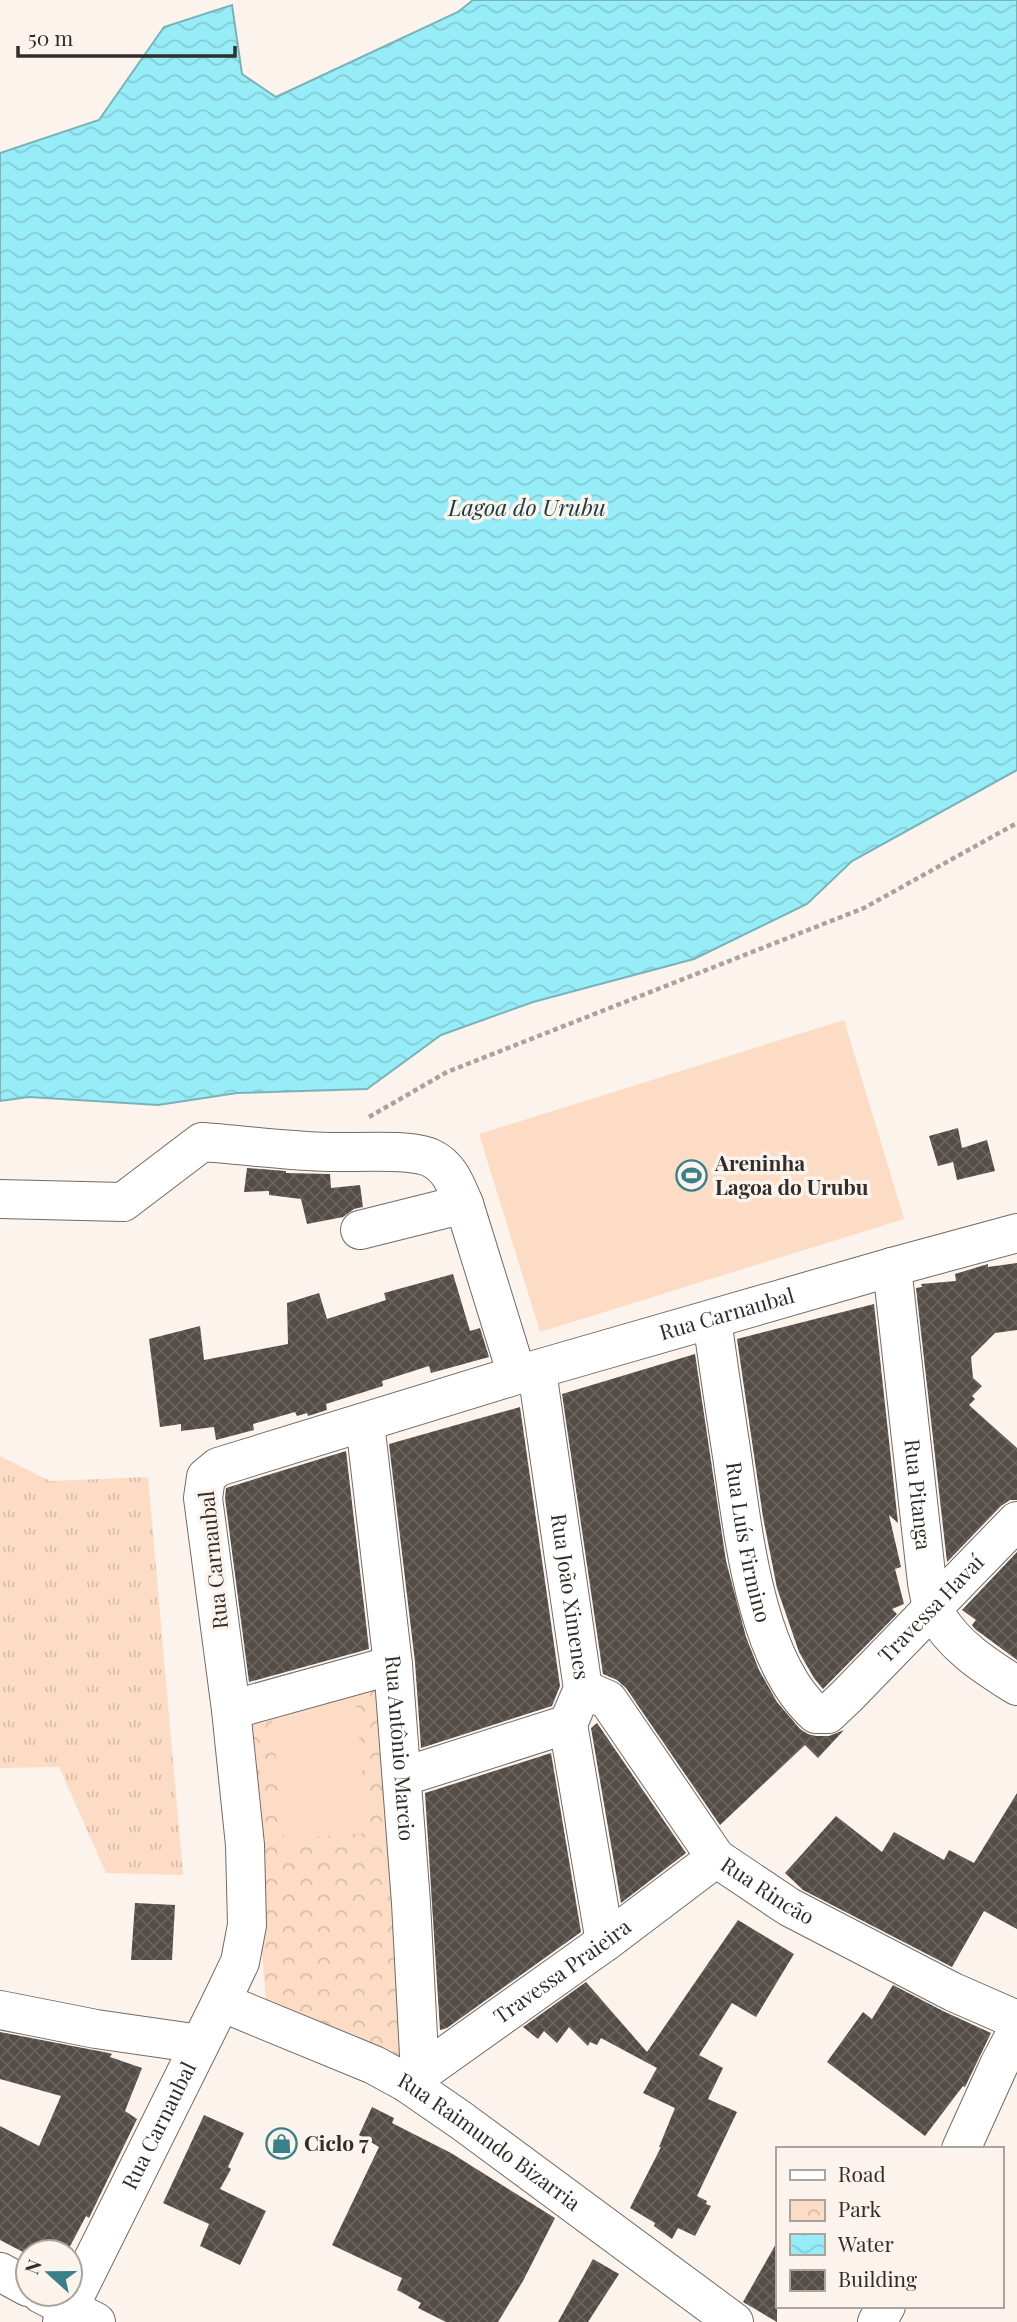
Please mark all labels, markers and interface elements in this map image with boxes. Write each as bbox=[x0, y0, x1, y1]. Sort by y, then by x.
scale bar bbox=[18, 14, 234, 58]
text: 50 m bbox=[28, 23, 74, 51]
water label: Lagoa do Urubu bbox=[447, 491, 606, 522]
place label: Areninha Lagoa do Urubu bbox=[714, 1148, 869, 1200]
sports icon: Areninha Lagoa do Urubu bbox=[675, 1159, 709, 1193]
street label: Rua Carnaubal bbox=[656, 1280, 797, 1345]
street label: Rua Pitanga bbox=[899, 1438, 939, 1552]
street label: Rua Luís Firmino bbox=[721, 1460, 779, 1625]
street label: Rua Carnaubal bbox=[191, 1490, 233, 1631]
street label: Rua João Ximenes bbox=[546, 1511, 597, 1681]
street label: Travessa Havaí bbox=[871, 1548, 989, 1668]
street label: Rua Antônio Marcio bbox=[380, 1654, 422, 1842]
street label: Rua Rincão bbox=[716, 1849, 820, 1930]
street label: Travessa Praieira bbox=[487, 1911, 636, 2029]
street label: Rua Carnaubal bbox=[114, 2056, 201, 2193]
street label: Rua Raimundo Bizarria bbox=[394, 2065, 587, 2216]
shop icon: Ciclo 7 bbox=[264, 2127, 298, 2161]
place label: Ciclo 7 bbox=[304, 2128, 369, 2156]
legend bbox=[776, 2147, 1003, 2308]
text: Road bbox=[838, 2159, 886, 2187]
text: Park bbox=[838, 2194, 882, 2222]
text: Water bbox=[837, 2229, 894, 2257]
north arrow bbox=[14, 2238, 84, 2308]
text: N bbox=[18, 2255, 47, 2278]
text: Building bbox=[838, 2264, 917, 2292]

